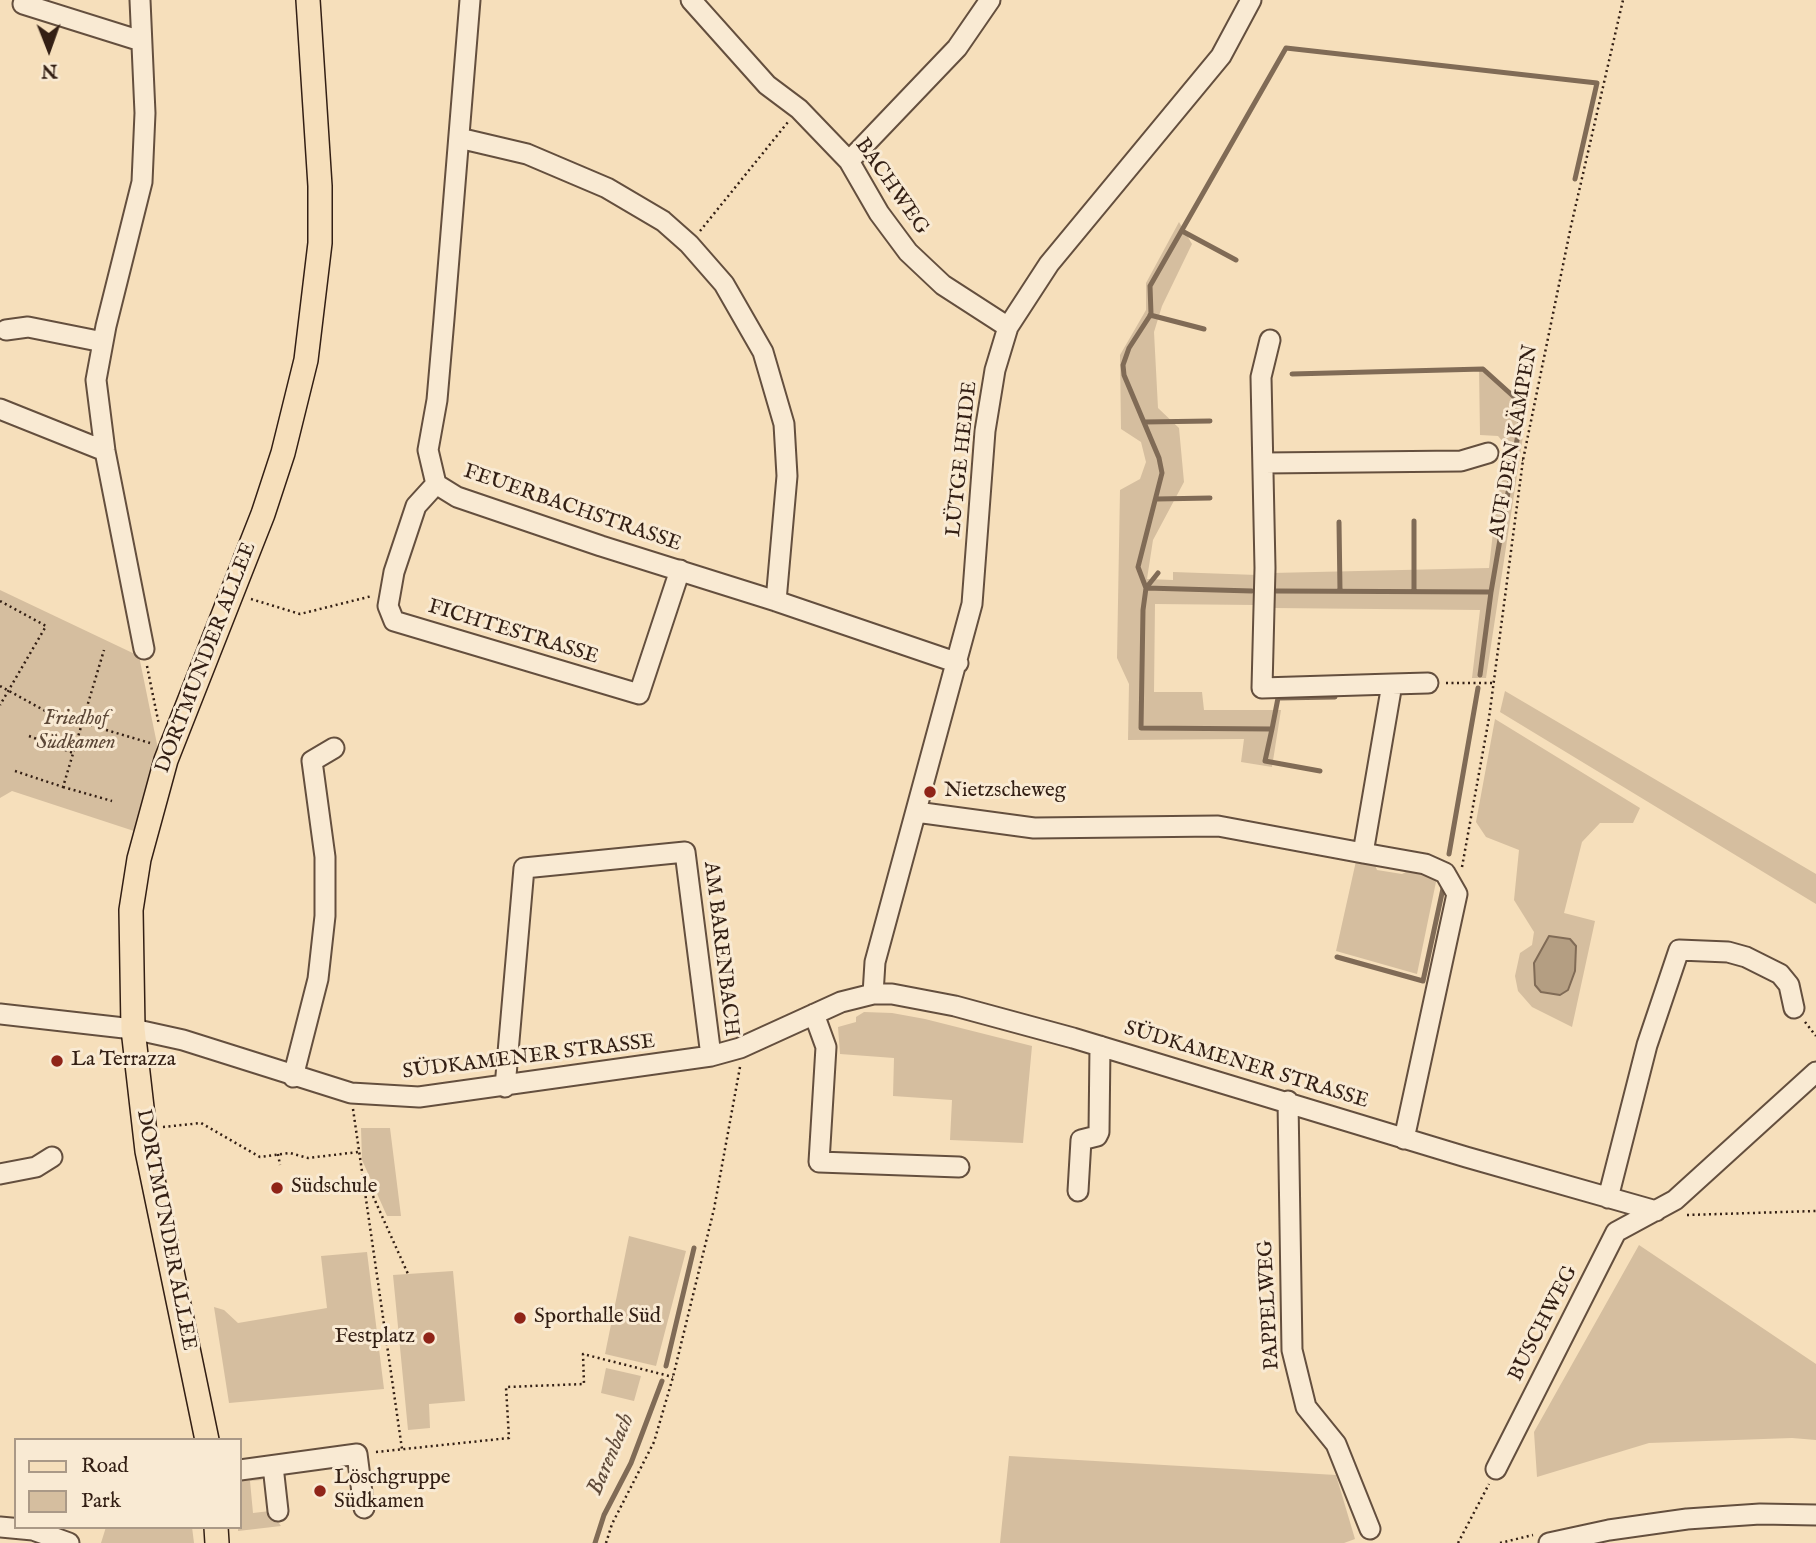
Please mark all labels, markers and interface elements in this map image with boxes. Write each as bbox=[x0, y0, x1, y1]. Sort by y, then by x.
north arrow bbox=[14, 14, 84, 84]
text: N bbox=[41, 58, 58, 82]
street label: BACHWEG bbox=[849, 134, 933, 240]
street label: AUF DEN KÄMPEN bbox=[1485, 343, 1545, 541]
street label: LÜTGE HEIDE bbox=[942, 380, 984, 538]
street label: FEUERBACHSTRASSE bbox=[460, 460, 684, 558]
street label: DORTMUNDER ALLEE bbox=[151, 539, 263, 777]
street label: FICHTESTRASSE bbox=[425, 595, 601, 671]
park label: Friedhof Südkamen bbox=[36, 707, 116, 757]
place label: Nietzscheweg bbox=[944, 779, 1066, 805]
marker: Nietzscheweg bbox=[922, 784, 938, 800]
street label: AM BARENBACH bbox=[697, 860, 743, 1038]
street label: SÜDKAMENER STRASSE bbox=[1121, 1017, 1371, 1115]
street label: SÜDKAMENER STRASSE bbox=[401, 1030, 657, 1086]
place label: La Terrazza bbox=[71, 1048, 176, 1074]
marker: La Terrazza bbox=[49, 1053, 65, 1069]
street label: DORTMUNDER ALLEE bbox=[129, 1107, 201, 1353]
place label: Südschule bbox=[291, 1175, 377, 1201]
marker: Südschule bbox=[269, 1180, 285, 1196]
street label: PAPPELWEG bbox=[1254, 1239, 1286, 1371]
street label: BUSCHWEG bbox=[1504, 1262, 1584, 1386]
place label: Sporthalle Süd bbox=[534, 1305, 661, 1331]
marker: Sporthalle Süd bbox=[512, 1310, 528, 1326]
place label: Festplatz bbox=[335, 1325, 415, 1351]
marker: Festplatz bbox=[421, 1330, 437, 1346]
water label: Barenbach bbox=[582, 1410, 642, 1500]
legend bbox=[14, 1438, 242, 1529]
text: Road bbox=[81, 1453, 128, 1480]
place label: Löschgruppe Südkamen bbox=[334, 1466, 450, 1516]
marker: Löschgruppe Südkamen bbox=[312, 1483, 328, 1499]
text: Park bbox=[81, 1488, 121, 1515]

